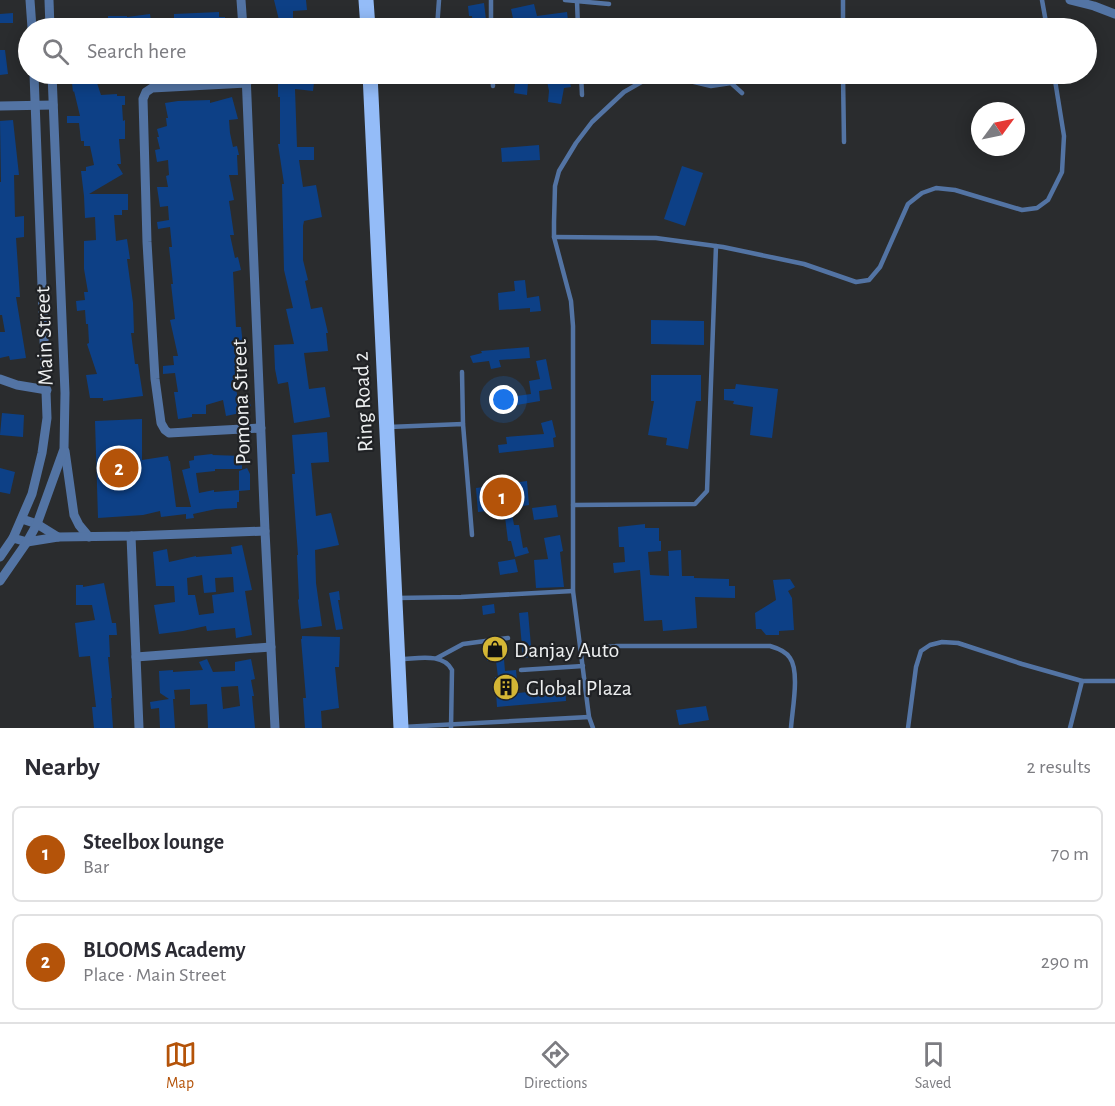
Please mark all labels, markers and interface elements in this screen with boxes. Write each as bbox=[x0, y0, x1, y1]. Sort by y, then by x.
search box bbox=[18, 18, 1097, 84]
icon: search bbox=[39, 35, 72, 68]
text: Search here bbox=[87, 40, 186, 62]
north arrow bbox=[971, 102, 1025, 156]
street label: Main Street bbox=[31, 286, 57, 386]
street label: Pomona Street bbox=[228, 339, 254, 465]
street label: Ring Road 2 bbox=[349, 351, 377, 453]
your location bbox=[489, 385, 518, 414]
pin: 2 bbox=[100, 446, 138, 490]
pin: 1 bbox=[482, 474, 522, 520]
shop icon: Danjay Auto bbox=[480, 634, 510, 664]
place label: Danjay Auto bbox=[514, 639, 619, 661]
building icon: Global Plaza bbox=[491, 672, 521, 702]
place label: Global Plaza bbox=[526, 677, 632, 699]
text: Nearby bbox=[24, 754, 100, 780]
text: 2 results bbox=[1027, 757, 1091, 777]
text: Steelbox lounge bbox=[83, 831, 224, 853]
text: 1 bbox=[42, 844, 49, 864]
text: 70 m bbox=[1051, 844, 1089, 864]
text: Bar bbox=[83, 857, 109, 877]
text: BLOOMS Academy bbox=[83, 939, 246, 961]
text: 2 bbox=[41, 952, 50, 972]
text: 290 m bbox=[1041, 952, 1089, 972]
text: Place · Main Street bbox=[83, 965, 226, 985]
tab: Map bbox=[164, 1038, 197, 1093]
tab: Directions bbox=[524, 1038, 588, 1093]
tab: Saved bbox=[915, 1038, 951, 1093]

